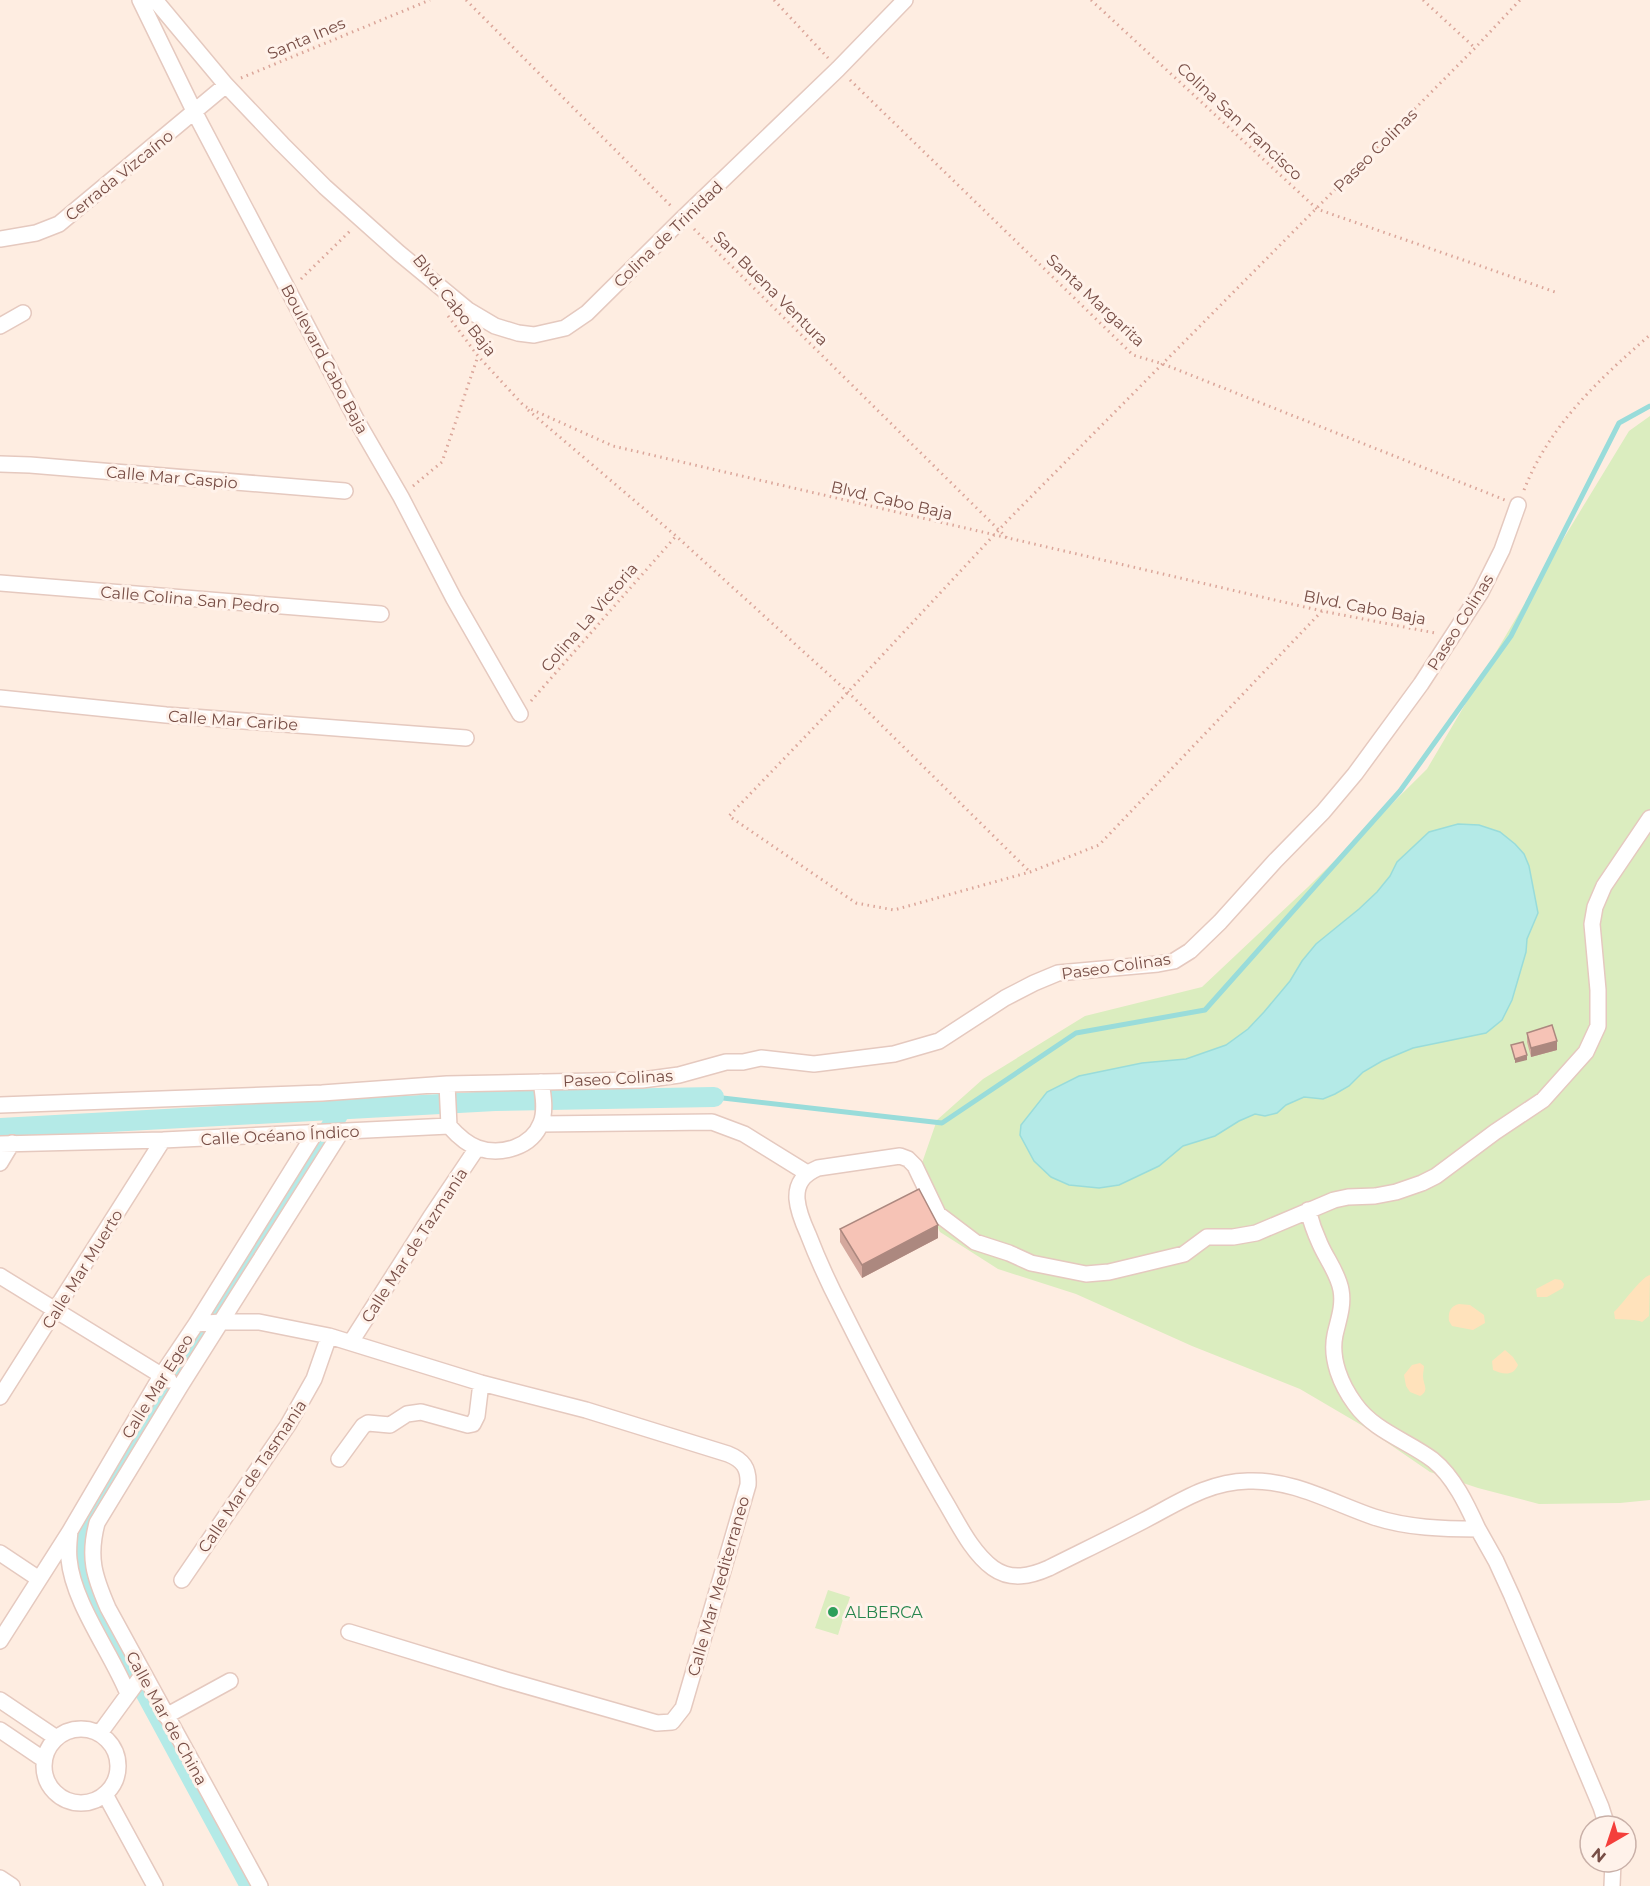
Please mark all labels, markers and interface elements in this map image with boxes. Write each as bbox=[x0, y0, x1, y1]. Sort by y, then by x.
street label: Santa Ines bbox=[264, 13, 348, 63]
street label: Colina San Francisco bbox=[1173, 58, 1306, 184]
street label: Paseo Colinas bbox=[1330, 105, 1421, 196]
street label: Cerrada Vizcaíno bbox=[61, 126, 177, 225]
street label: Colina de Trinidad bbox=[610, 177, 727, 291]
street label: San Buena Ventura bbox=[709, 227, 832, 350]
street label: Blvd. Cabo Baja bbox=[409, 250, 500, 360]
street label: Santa Margarita bbox=[1043, 250, 1149, 351]
street label: Boulevard Cabo Baja bbox=[277, 281, 372, 437]
street label: Calle Mar Caspio bbox=[105, 462, 239, 493]
street label: Blvd. Cabo Baja bbox=[829, 477, 955, 524]
street label: Colina La Victoria bbox=[537, 559, 642, 676]
street label: Paseo Colinas bbox=[1423, 570, 1498, 674]
street label: Calle Colina San Pedro bbox=[100, 582, 280, 617]
street label: Blvd. Cabo Baja bbox=[1302, 586, 1428, 629]
street label: Calle Mar Caribe bbox=[167, 706, 299, 735]
street label: Paseo Colinas bbox=[1060, 949, 1172, 984]
street label: Paseo Colinas bbox=[563, 1066, 674, 1091]
street label: Calle Océano Índico bbox=[200, 1122, 360, 1149]
street label: Calle Mar de Tazmania bbox=[357, 1164, 472, 1326]
street label: Calle Mar Muerto bbox=[38, 1206, 127, 1332]
street label: Calle Mar Egeo bbox=[118, 1330, 197, 1442]
street label: Calle Mar de Tasmania bbox=[194, 1396, 311, 1556]
street label: Calle Mar Mediterraneo bbox=[684, 1494, 753, 1678]
place label: ALBERCA bbox=[845, 1603, 923, 1622]
marker: ALBERCA bbox=[826, 1605, 840, 1619]
street label: Calle Mar de China bbox=[122, 1648, 211, 1788]
north arrow bbox=[1578, 1814, 1638, 1874]
text: N bbox=[1588, 1844, 1610, 1867]

